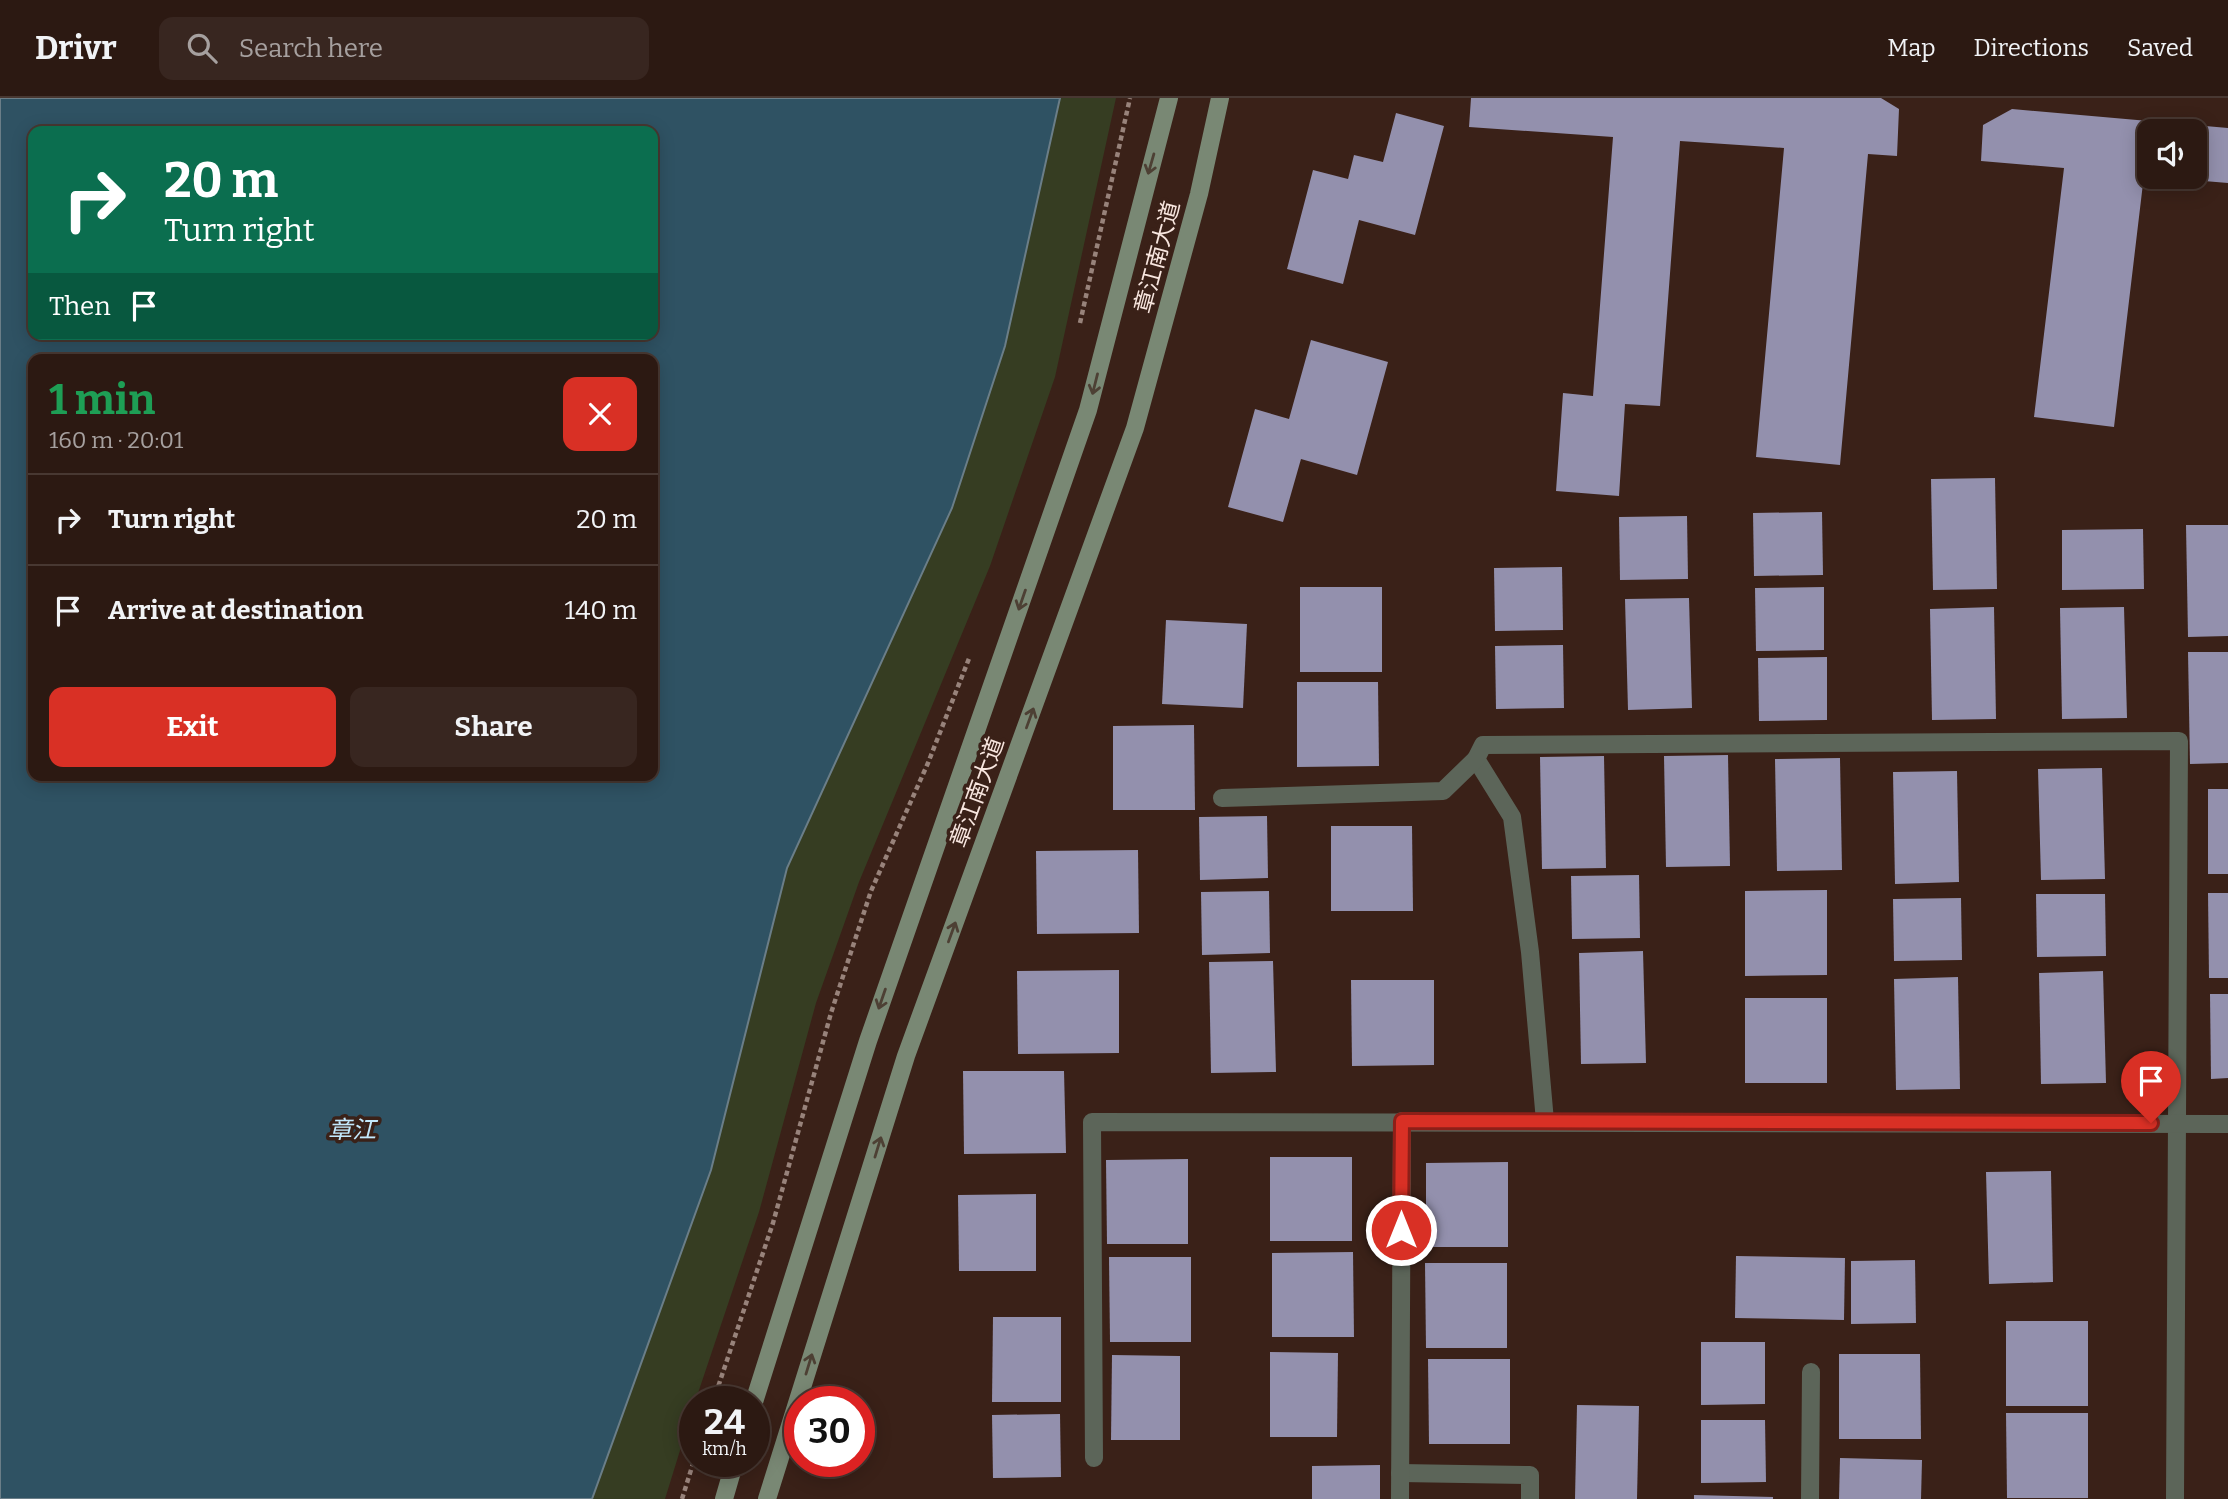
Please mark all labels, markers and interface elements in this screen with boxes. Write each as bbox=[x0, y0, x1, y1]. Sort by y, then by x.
search box bbox=[159, 17, 649, 80]
text: Drivr bbox=[35, 28, 117, 68]
icon: search bbox=[183, 29, 221, 67]
text: Search here bbox=[239, 33, 383, 64]
text: Map bbox=[1887, 34, 1936, 62]
text: Directions bbox=[1974, 34, 2089, 62]
text: Saved bbox=[2127, 34, 2193, 62]
map controls bbox=[2137, 119, 2207, 189]
button: sound bbox=[2137, 119, 2207, 189]
text: 20 m bbox=[164, 151, 278, 210]
one-way arrow bbox=[1144, 152, 1157, 175]
icon: right bbox=[49, 154, 140, 245]
street label: 章江南大道 bbox=[1129, 198, 1185, 316]
text: Turn right bbox=[164, 211, 315, 249]
icon: arrive bbox=[125, 287, 163, 325]
text: Then bbox=[49, 291, 111, 322]
one-way arrow bbox=[1088, 372, 1101, 395]
text: 1 min bbox=[49, 375, 155, 425]
button: close bbox=[563, 377, 637, 451]
text: 160 m · 20:01 bbox=[49, 426, 183, 454]
icon: right bbox=[49, 501, 87, 539]
text: Turn right bbox=[108, 504, 235, 535]
text: 20 m bbox=[576, 504, 637, 535]
one-way arrow bbox=[1015, 588, 1027, 610]
icon: arrive bbox=[49, 592, 87, 630]
text: Arrive at destination bbox=[108, 595, 363, 626]
text: 140 m bbox=[565, 595, 637, 626]
button: Exit bbox=[49, 687, 336, 767]
button: Share bbox=[350, 687, 637, 767]
one-way arrow bbox=[1024, 708, 1037, 729]
street label: 章江南大道 bbox=[944, 733, 1010, 851]
one-way arrow bbox=[946, 921, 959, 943]
one-way arrow bbox=[875, 988, 887, 1010]
pin bbox=[2121, 1051, 2181, 1123]
icon: arrive bbox=[2132, 1062, 2170, 1100]
water label: 章江 bbox=[328, 1116, 379, 1144]
one-way arrow bbox=[872, 1136, 885, 1158]
position arrow bbox=[1364, 1193, 1438, 1267]
one-way arrow bbox=[804, 1353, 817, 1375]
speed limit sign: 30 bbox=[784, 1386, 875, 1477]
text: 24 bbox=[704, 1401, 745, 1443]
text: km/h bbox=[702, 1438, 747, 1460]

